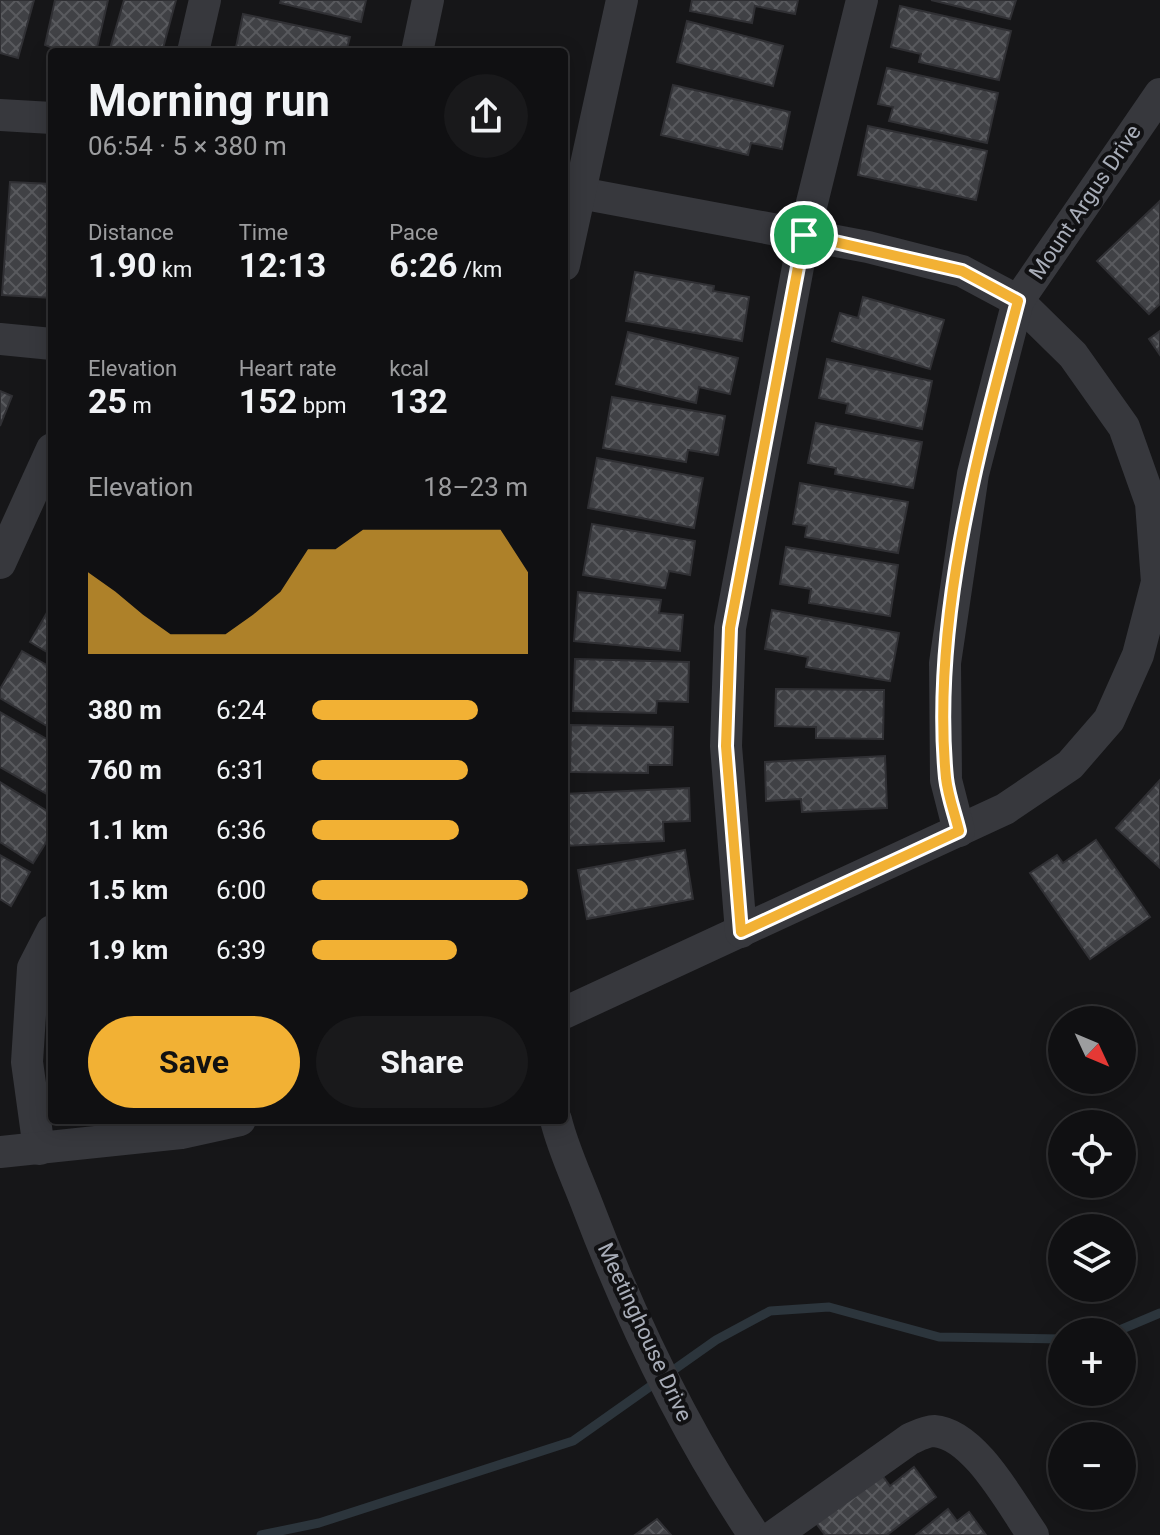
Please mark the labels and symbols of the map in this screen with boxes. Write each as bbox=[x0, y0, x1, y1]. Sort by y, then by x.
street label: Mount Argus Drive bbox=[1024, 120, 1146, 284]
pin bbox=[770, 201, 838, 269]
north arrow bbox=[1048, 1006, 1136, 1094]
street label: Meetinghouse Drive bbox=[593, 1239, 697, 1425]

